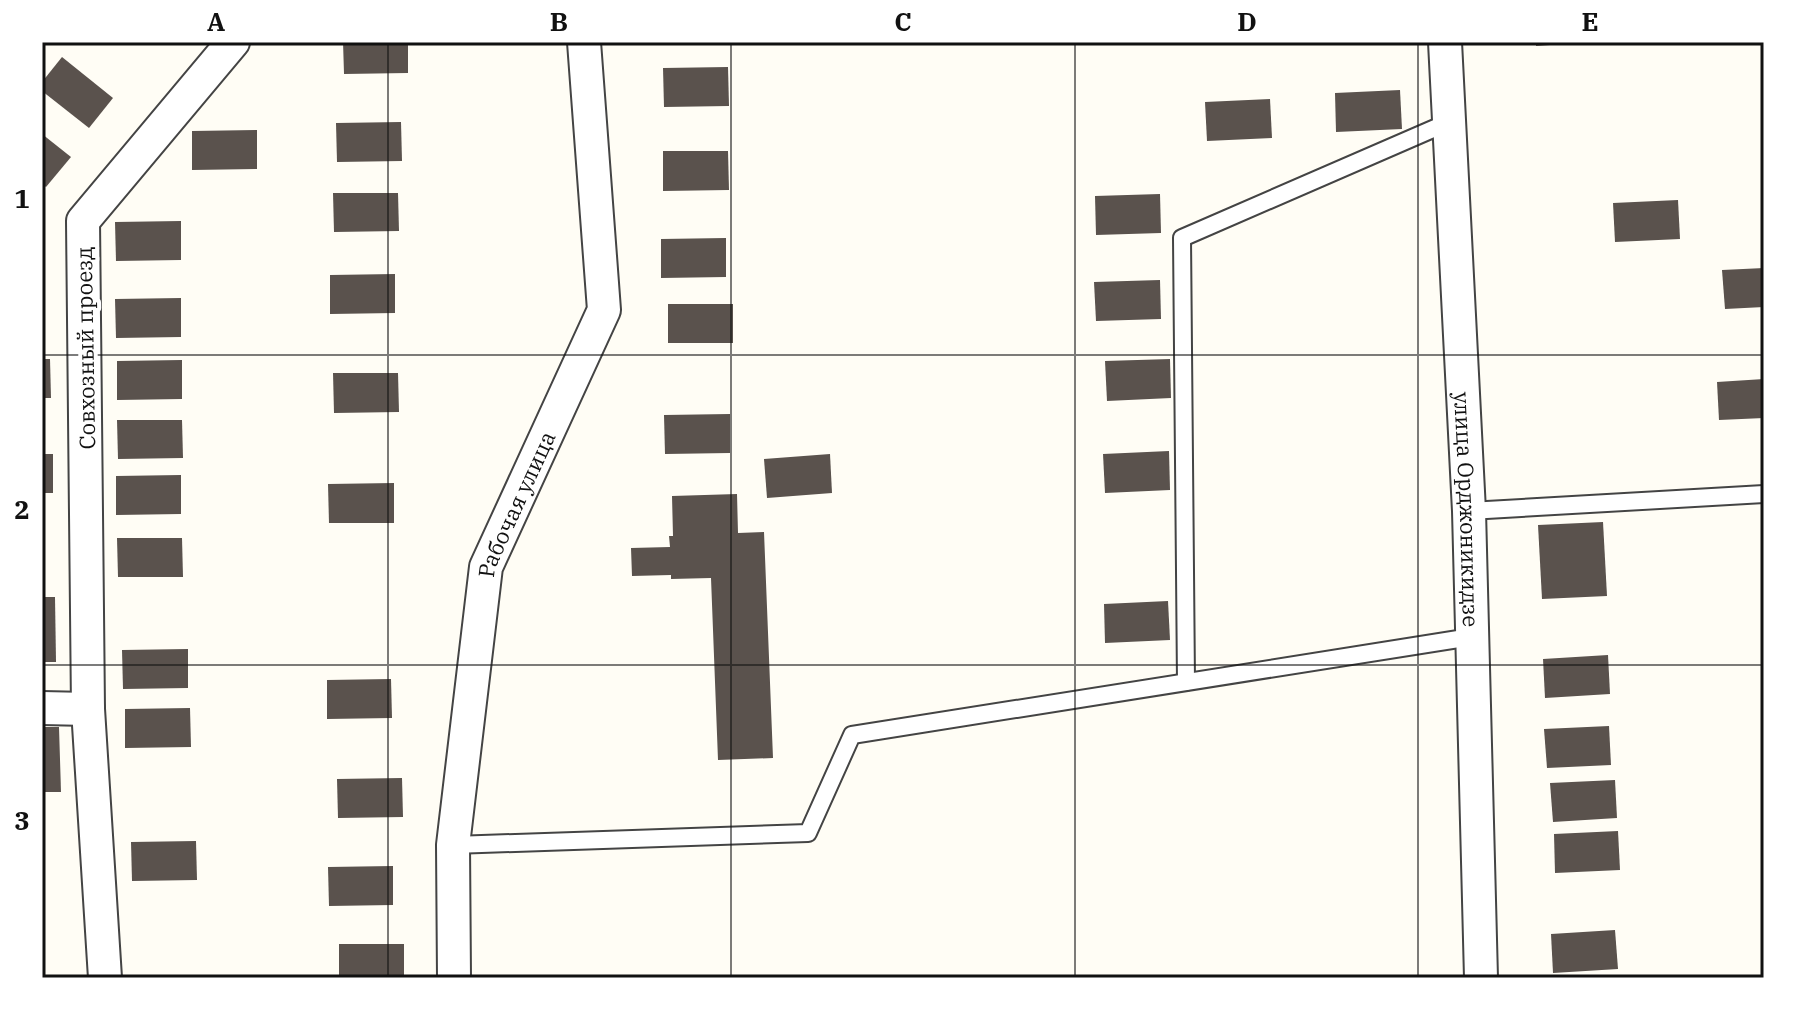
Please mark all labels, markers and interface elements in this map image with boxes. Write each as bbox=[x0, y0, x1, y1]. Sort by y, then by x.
text: A bbox=[207, 4, 225, 38]
text: B bbox=[550, 4, 568, 38]
text: C bbox=[894, 4, 912, 38]
text: D bbox=[1237, 4, 1257, 38]
text: E bbox=[1581, 4, 1599, 38]
text: 1 bbox=[14, 181, 30, 215]
street label: Совхозный проезд bbox=[69, 246, 101, 450]
street label: улица Орджоникидзе bbox=[1448, 391, 1486, 627]
street label: Рабочая улица bbox=[470, 426, 561, 579]
text: 2 bbox=[14, 492, 30, 526]
text: 3 bbox=[14, 803, 30, 837]

